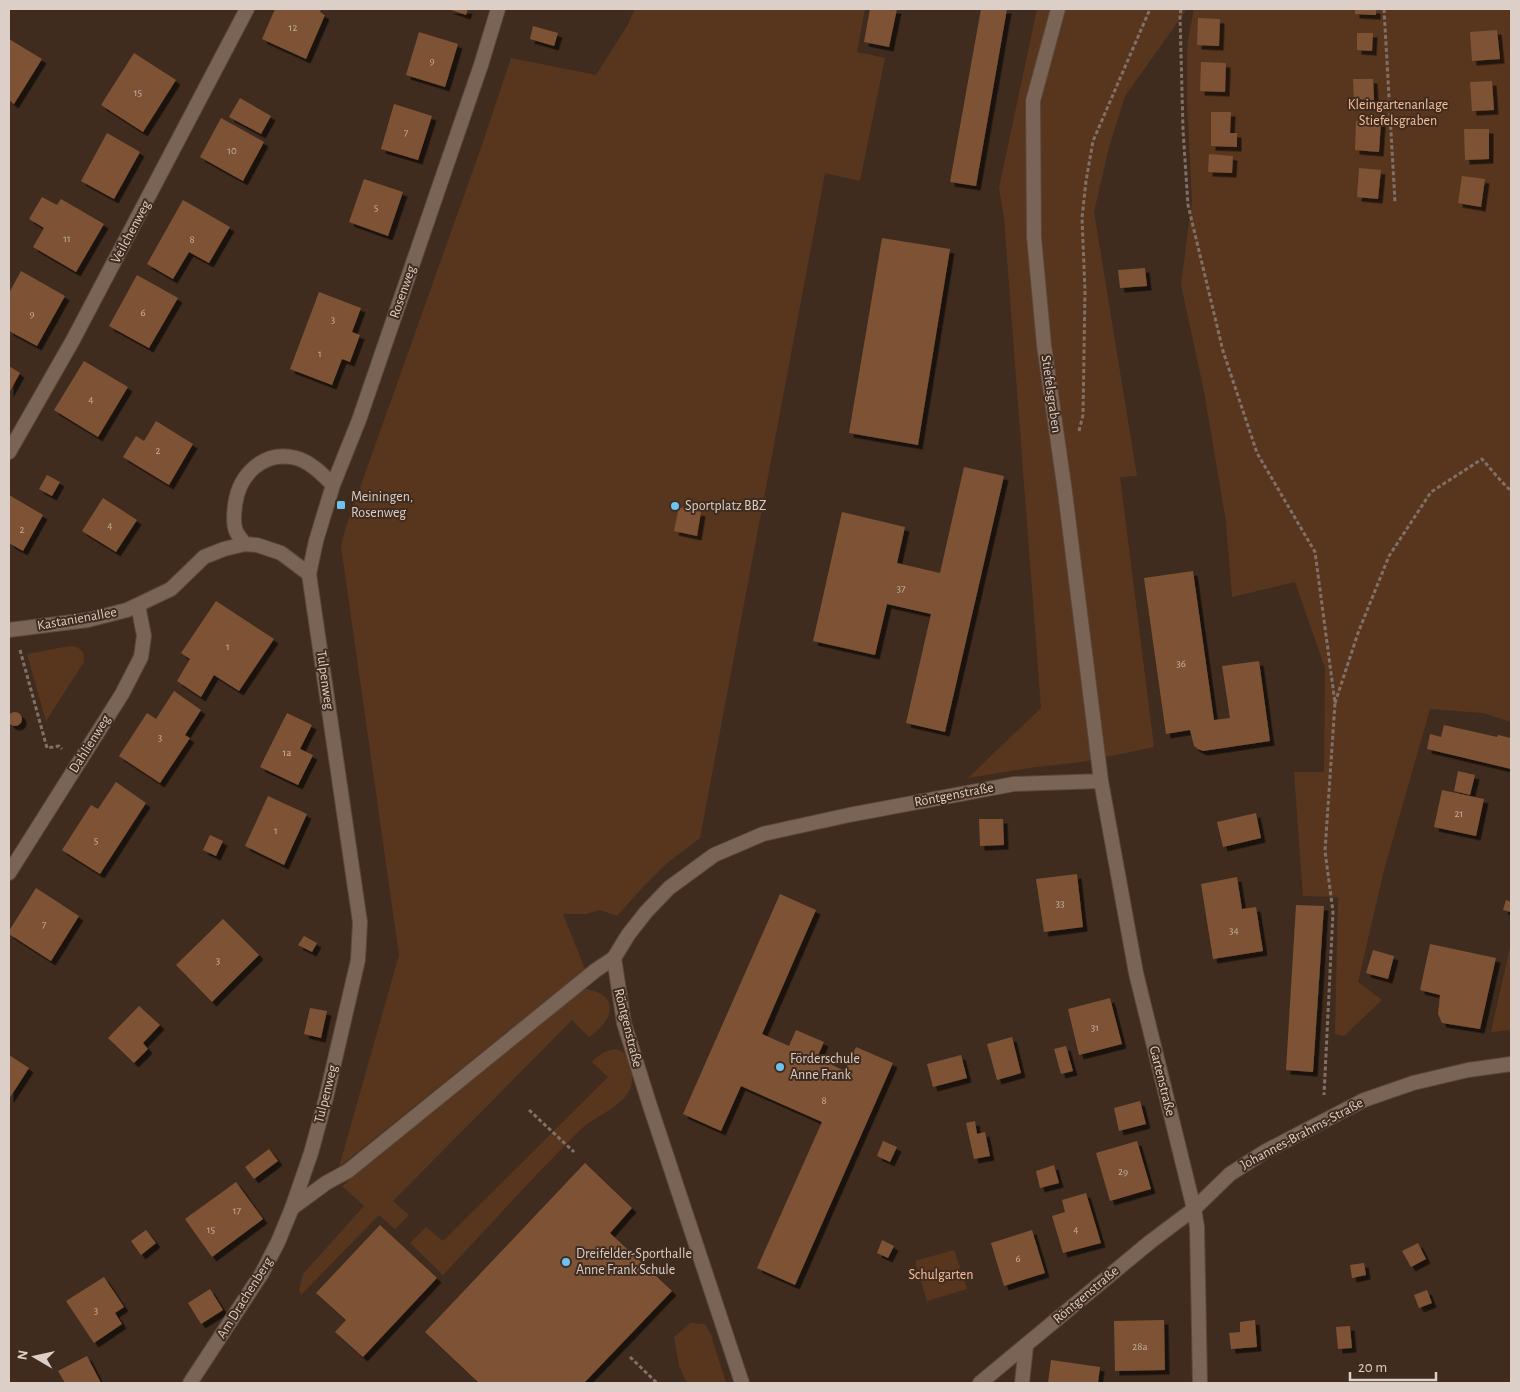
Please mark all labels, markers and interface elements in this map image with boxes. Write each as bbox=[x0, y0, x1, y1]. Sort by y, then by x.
house number: 12 bbox=[289, 22, 297, 33]
house number: 9 bbox=[429, 55, 435, 66]
house number: 15 bbox=[134, 87, 143, 98]
park label: Kleingartenanlage Stiefelsgraben bbox=[1348, 98, 1448, 128]
house number: 7 bbox=[404, 127, 409, 138]
house number: 10 bbox=[227, 145, 237, 156]
street label: Veilchenweg bbox=[109, 198, 153, 266]
house number: 5 bbox=[374, 202, 379, 213]
house number: 11 bbox=[63, 233, 71, 244]
house number: 8 bbox=[189, 234, 195, 245]
street label: Rosenweg bbox=[387, 264, 419, 320]
house number: 6 bbox=[140, 307, 146, 318]
house number: 9 bbox=[29, 308, 35, 319]
house number: 3 bbox=[331, 314, 336, 325]
house number: 1 bbox=[318, 348, 322, 359]
street label: Stiefelsgraben bbox=[1039, 354, 1063, 434]
house number: 4 bbox=[88, 394, 94, 405]
house number: 2 bbox=[155, 445, 161, 456]
place label: Meiningen, Rosenweg bbox=[351, 490, 413, 520]
marker: Meiningen, Rosenweg bbox=[335, 499, 347, 511]
place label: Sportplatz BBZ bbox=[685, 499, 766, 513]
marker: Sportplatz BBZ bbox=[669, 500, 681, 512]
house number: 4 bbox=[107, 520, 113, 531]
house number: 2 bbox=[19, 524, 25, 535]
house number: 37 bbox=[896, 583, 906, 594]
street label: Kastanienallee bbox=[36, 605, 118, 633]
house number: 1 bbox=[226, 641, 230, 652]
street label: Tulpenweg bbox=[314, 650, 336, 711]
house number: 36 bbox=[1176, 658, 1186, 669]
street label: Dahlienweg bbox=[67, 712, 113, 775]
house number: 3 bbox=[158, 732, 163, 743]
house number: 1a bbox=[283, 747, 291, 758]
street label: Röntgenstraße bbox=[913, 780, 995, 810]
house number: 21 bbox=[1455, 808, 1463, 819]
house number: 1 bbox=[274, 825, 278, 836]
house number: 5 bbox=[94, 835, 99, 846]
house number: 33 bbox=[1055, 898, 1065, 909]
house number: 7 bbox=[42, 919, 47, 930]
house number: 34 bbox=[1229, 925, 1239, 936]
house number: 3 bbox=[216, 955, 221, 966]
street label: Röntgenstraße bbox=[611, 987, 645, 1069]
house number: 31 bbox=[1091, 1022, 1099, 1033]
street label: Gartenstraße bbox=[1147, 1044, 1177, 1118]
place label: Förderschule Anne Frank bbox=[790, 1052, 860, 1082]
marker: Förderschule Anne Frank bbox=[774, 1061, 786, 1073]
street label: Tulpenweg bbox=[312, 1063, 340, 1124]
house number: 8 bbox=[821, 1095, 827, 1106]
street label: Johannes-Brahms-Straße bbox=[1238, 1096, 1366, 1172]
house number: 29 bbox=[1118, 1166, 1128, 1177]
house number: 17 bbox=[233, 1205, 242, 1216]
house number: 15 bbox=[207, 1224, 216, 1235]
house number: 4 bbox=[1073, 1224, 1079, 1235]
place label: Dreifelder-Sporthalle Anne Frank Schule bbox=[576, 1247, 692, 1277]
house number: 6 bbox=[1015, 1253, 1021, 1264]
street label: Am Drachenberg bbox=[215, 1255, 276, 1341]
marker: Dreifelder-Sporthalle Anne Frank Schule bbox=[560, 1256, 572, 1268]
street label: Röntgenstraße bbox=[1051, 1264, 1121, 1326]
park label: Schulgarten bbox=[908, 1268, 974, 1282]
house number: 3 bbox=[94, 1305, 99, 1316]
north arrow bbox=[10, 1332, 60, 1382]
house number: 28a bbox=[1132, 1341, 1148, 1352]
text: N bbox=[15, 1349, 31, 1361]
scale bar bbox=[1350, 1350, 1436, 1382]
text: 20 m bbox=[1358, 1360, 1387, 1375]

